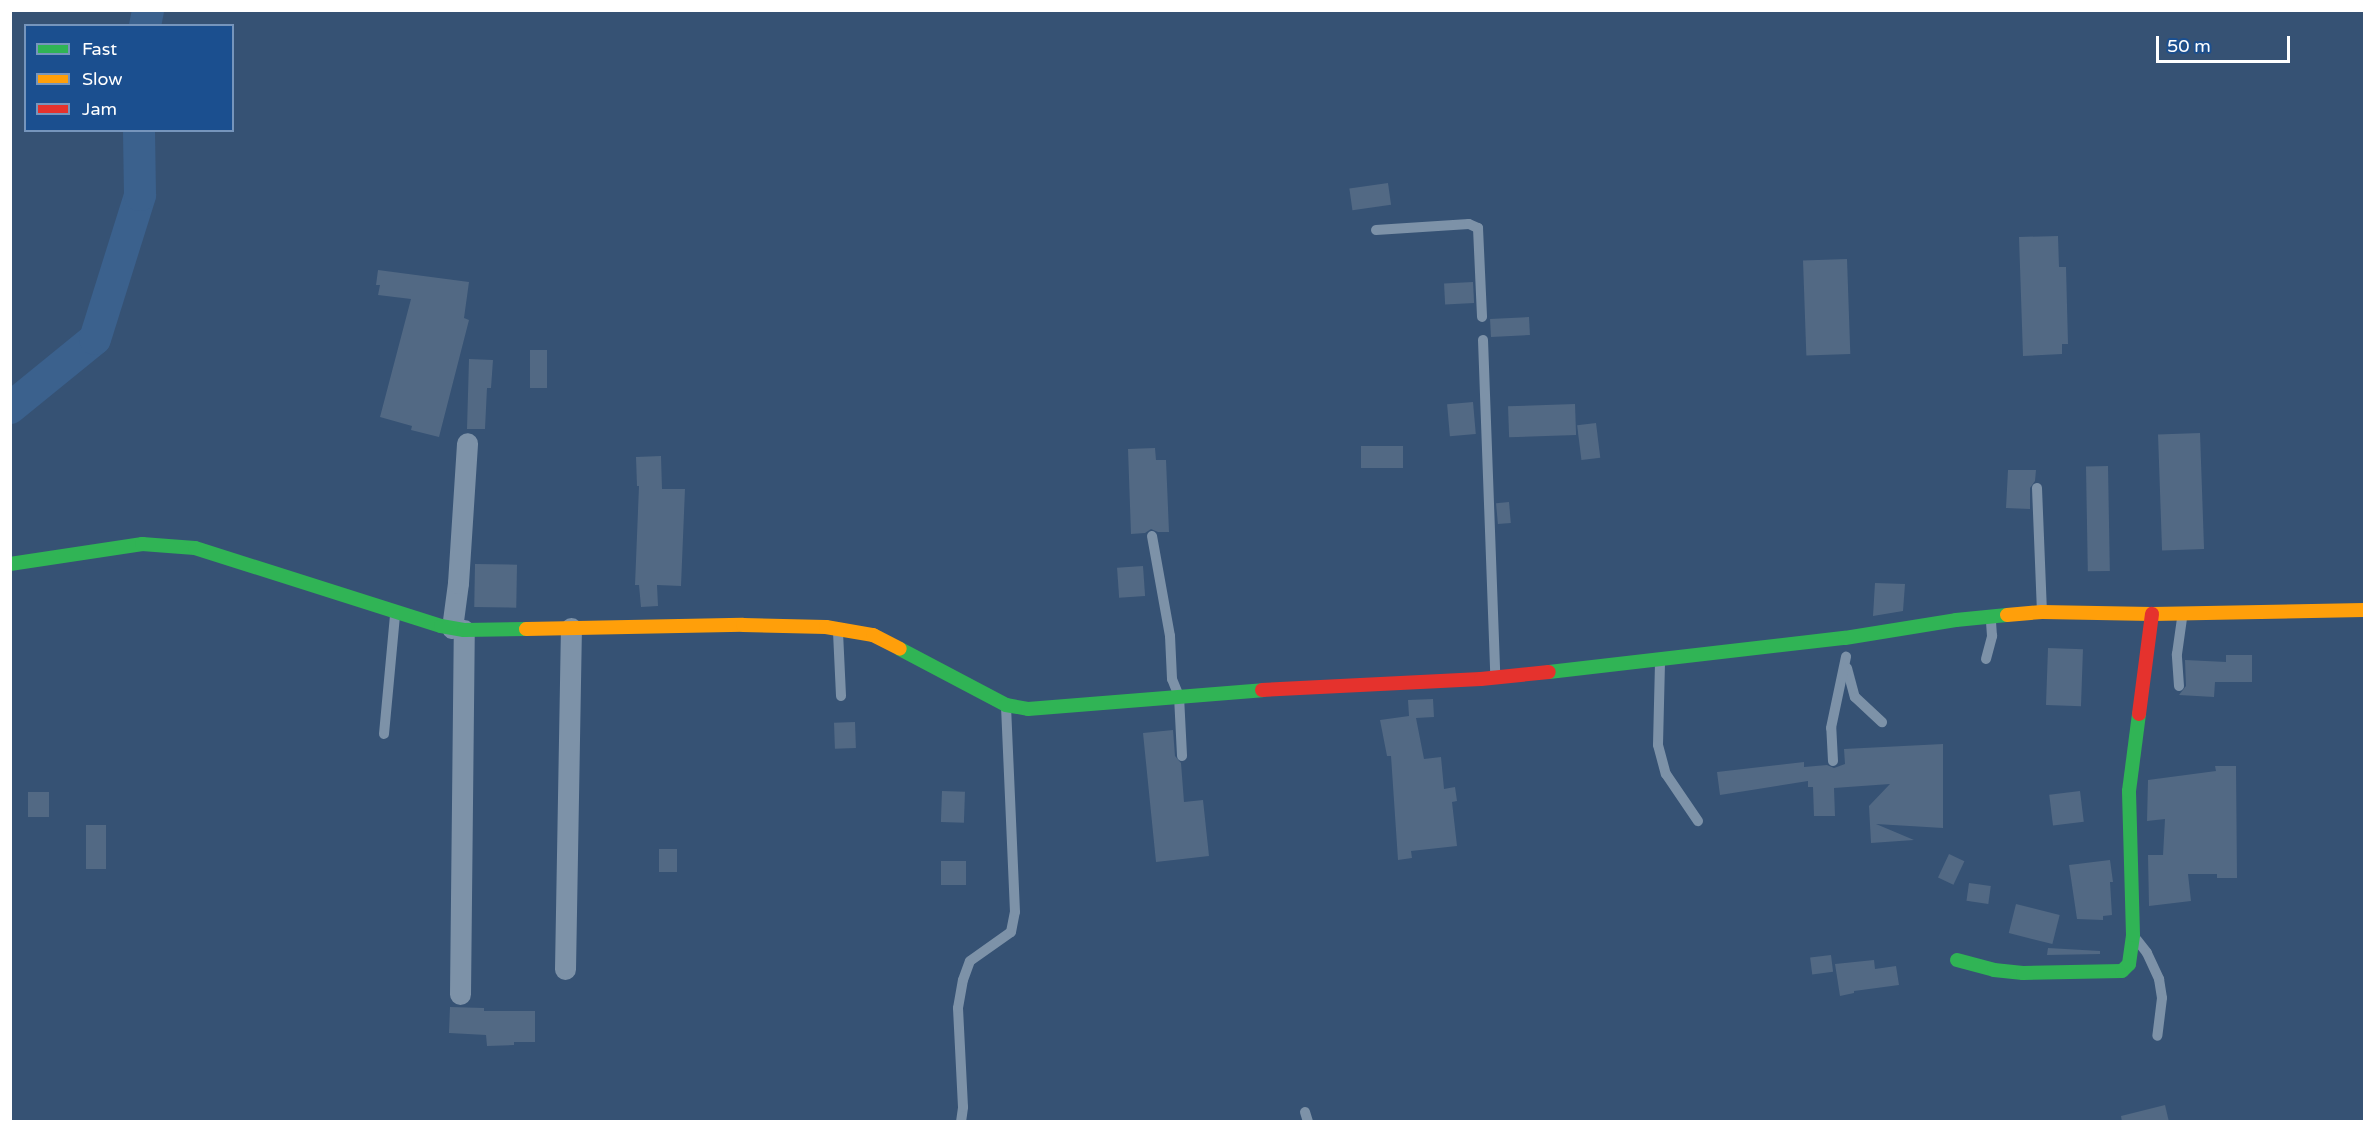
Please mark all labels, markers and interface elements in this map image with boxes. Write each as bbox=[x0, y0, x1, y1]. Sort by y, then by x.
legend bbox=[24, 24, 234, 132]
scale bar bbox=[2159, 24, 2292, 62]
text: 50 m bbox=[2167, 35, 2211, 57]
text: Fast bbox=[82, 38, 117, 60]
text: Slow bbox=[82, 68, 123, 90]
text: Jam bbox=[82, 98, 117, 120]

